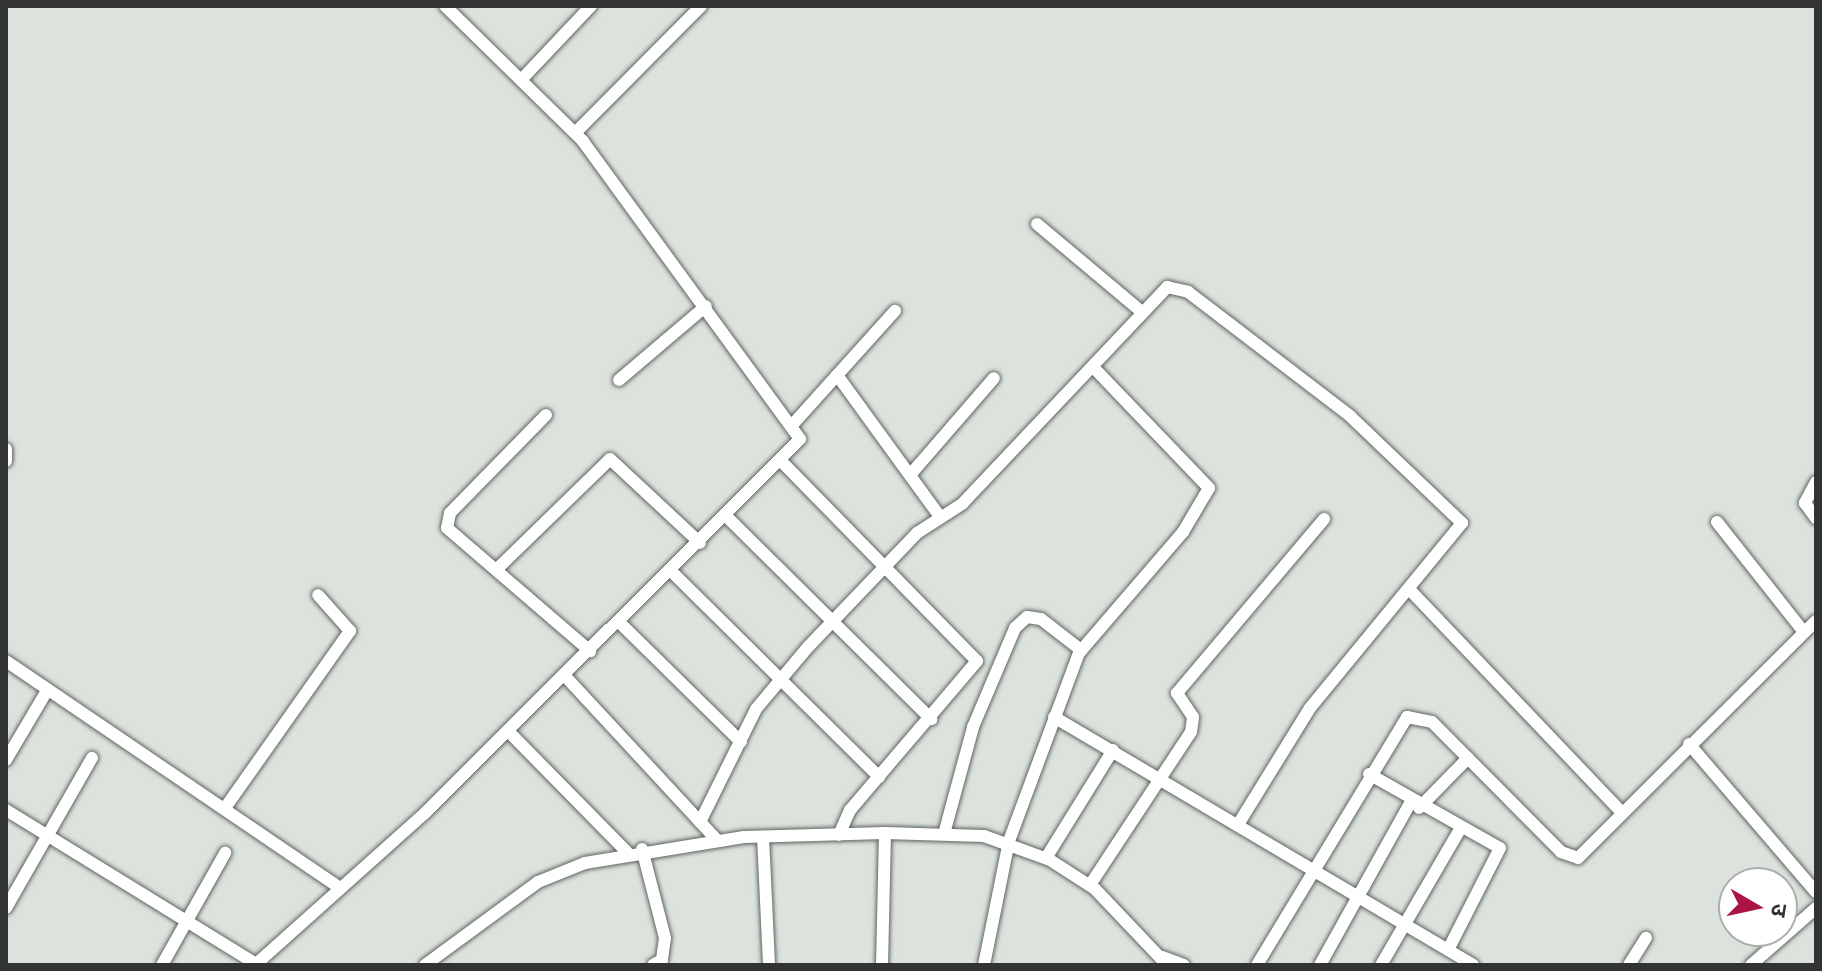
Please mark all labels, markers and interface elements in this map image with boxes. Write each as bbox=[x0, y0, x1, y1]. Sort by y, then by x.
north arrow bbox=[1718, 867, 1798, 947]
text: उ bbox=[1765, 902, 1796, 919]

